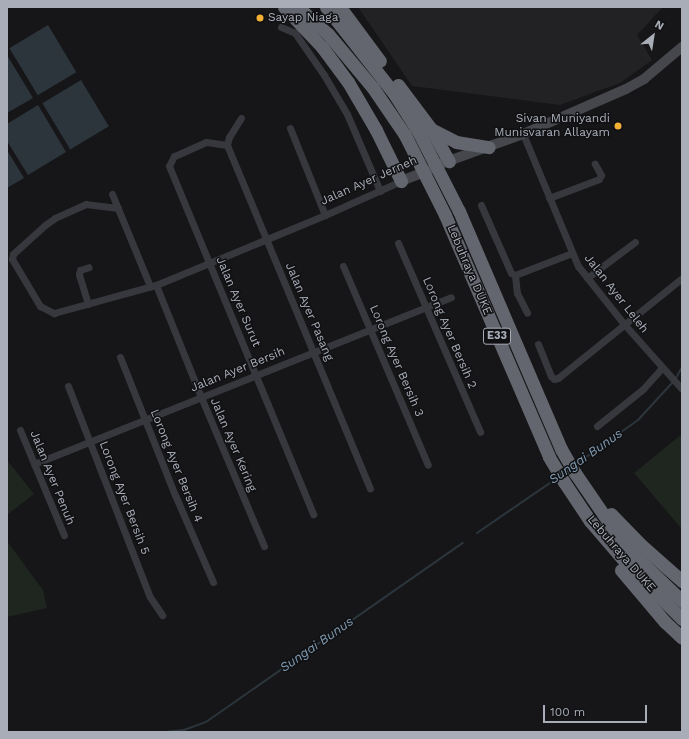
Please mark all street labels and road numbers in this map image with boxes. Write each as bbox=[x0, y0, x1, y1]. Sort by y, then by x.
street label: Jalan Ayer Jerneh bbox=[318, 153, 420, 209]
street label: Lebuhraya DUKE bbox=[443, 223, 495, 317]
street label: Jalan Ayer Leleh bbox=[581, 251, 651, 337]
street label: Jalan Ayer Surut bbox=[212, 254, 264, 350]
street label: Jalan Ayer Pasang bbox=[282, 260, 336, 364]
street label: Lorong Ayer Bersih 2 bbox=[419, 275, 479, 391]
street label: Lorong Ayer Bersih 3 bbox=[366, 303, 426, 419]
road number: E33 bbox=[483, 327, 511, 345]
street label: Jalan Ayer Bersih bbox=[188, 344, 288, 396]
street label: Jalan Ayer Kering bbox=[207, 396, 259, 494]
street label: Lorong Ayer Bersih 4 bbox=[147, 407, 205, 525]
street label: Jalan Ayer Penuh bbox=[26, 428, 78, 528]
street label: Lorong Ayer Bersih 5 bbox=[96, 439, 152, 557]
street label: Lebuhraya DUKE bbox=[584, 513, 658, 595]

